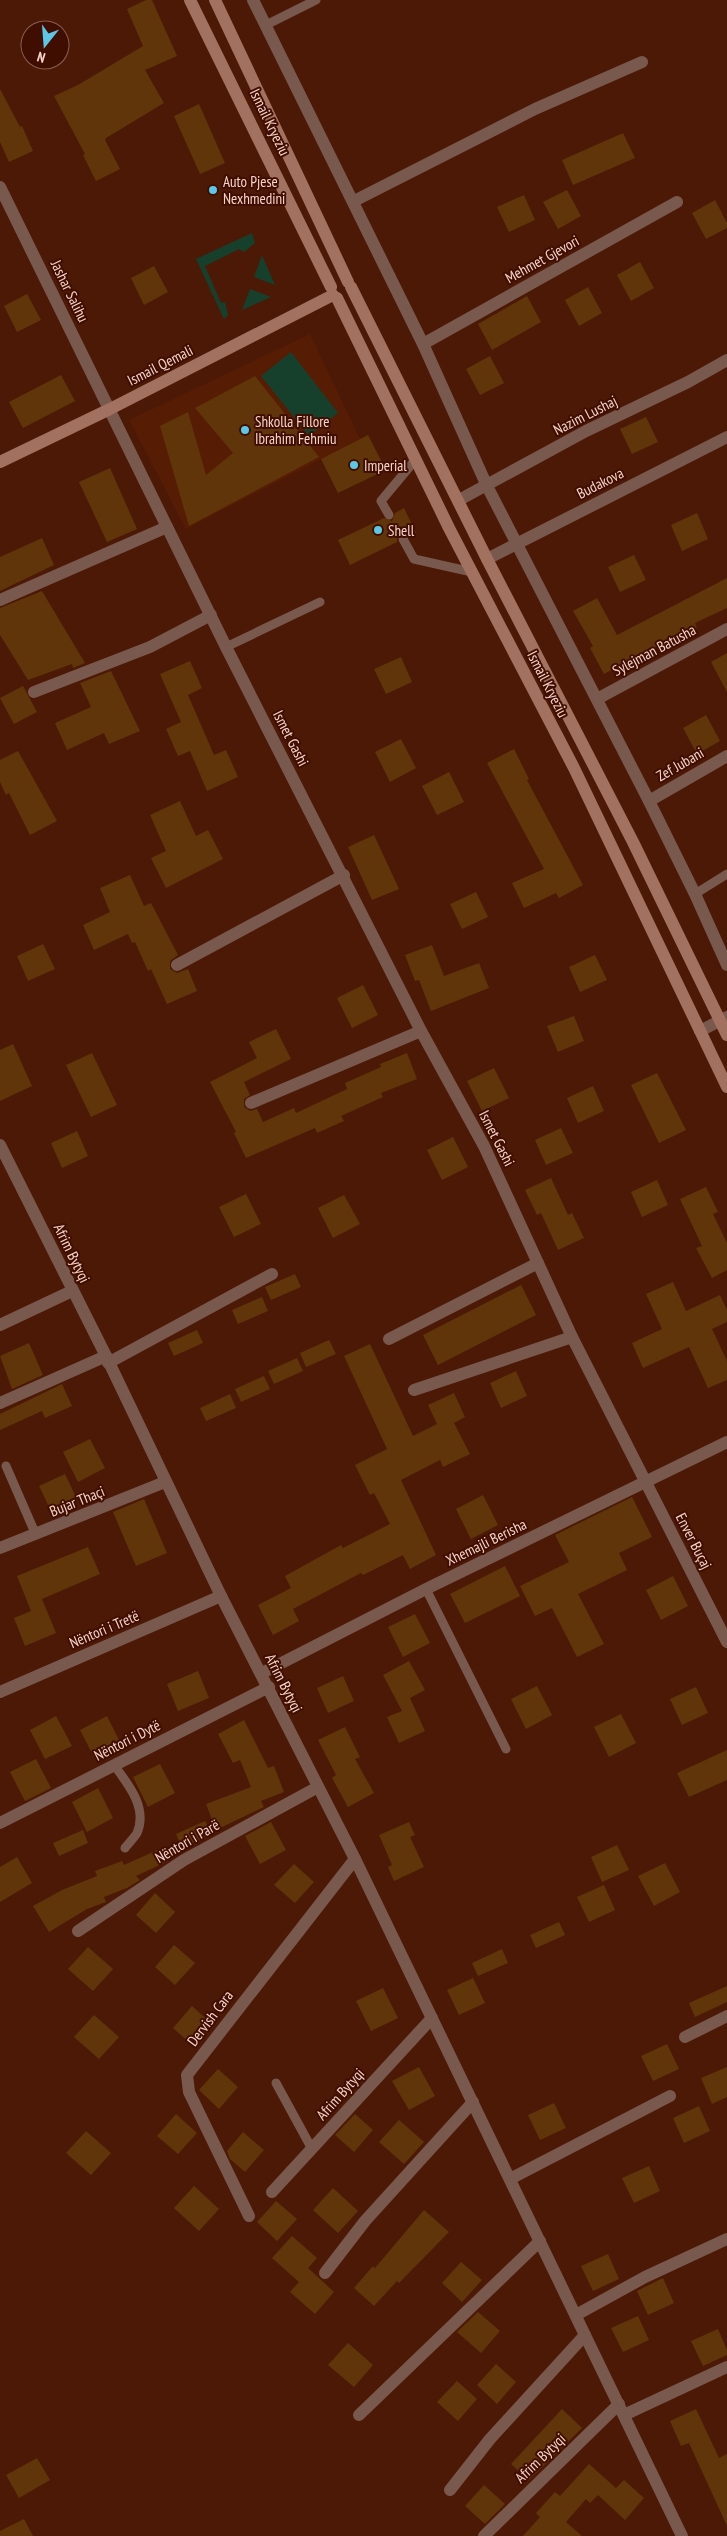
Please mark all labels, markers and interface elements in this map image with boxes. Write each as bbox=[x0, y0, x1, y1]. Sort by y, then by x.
north arrow bbox=[20, 20, 70, 70]
text: N bbox=[35, 48, 47, 67]
street label: Ismail Kryeziu bbox=[246, 85, 294, 159]
place label: Auto Pjese Nexhmedini bbox=[223, 172, 285, 208]
marker: Auto Pjese Nexhmedini bbox=[207, 184, 219, 196]
street label: Mehmet Gjevori bbox=[502, 231, 582, 287]
street label: Jashar Salihu bbox=[46, 256, 93, 325]
street label: Ismail Qemali bbox=[124, 340, 196, 390]
street label: Nazim Lushaj bbox=[550, 391, 620, 439]
place label: Shkolla Fillore Ibrahim Fehmiu bbox=[255, 412, 336, 448]
marker: Shkolla Fillore Ibrahim Fehmiu bbox=[239, 424, 251, 436]
place label: Imperial bbox=[364, 456, 407, 475]
marker: Imperial bbox=[348, 459, 360, 471]
street label: Budakova bbox=[573, 463, 627, 503]
place label: Shell bbox=[388, 521, 415, 540]
marker: Shell bbox=[372, 524, 384, 536]
street label: Sylejman Batusha bbox=[609, 620, 699, 680]
street label: Ismail Kryeziu bbox=[523, 647, 573, 721]
street label: Ismet Gashi bbox=[269, 707, 313, 769]
street label: Zef Jubani bbox=[653, 743, 707, 785]
street label: Ismet Gashi bbox=[475, 1107, 519, 1169]
street label: Afrim Bytyqi bbox=[50, 1220, 94, 1286]
street label: Bujar Thaçi bbox=[47, 1481, 107, 1521]
street label: Enver Buçaj bbox=[672, 1510, 716, 1572]
street label: Xhemajli Berisha bbox=[443, 1514, 529, 1570]
street label: Nëntori i Tretë bbox=[66, 1606, 142, 1652]
street label: Afrim Bytyqi bbox=[261, 1650, 307, 1716]
street label: Nëntori i Dytë bbox=[91, 1715, 163, 1765]
street label: Nëntori i Parë bbox=[152, 1815, 222, 1867]
street label: Dervish Cara bbox=[183, 1986, 237, 2050]
street label: Afrim Bytyqi bbox=[312, 2064, 368, 2124]
street label: Afrim Bytyqi bbox=[511, 2429, 569, 2487]

